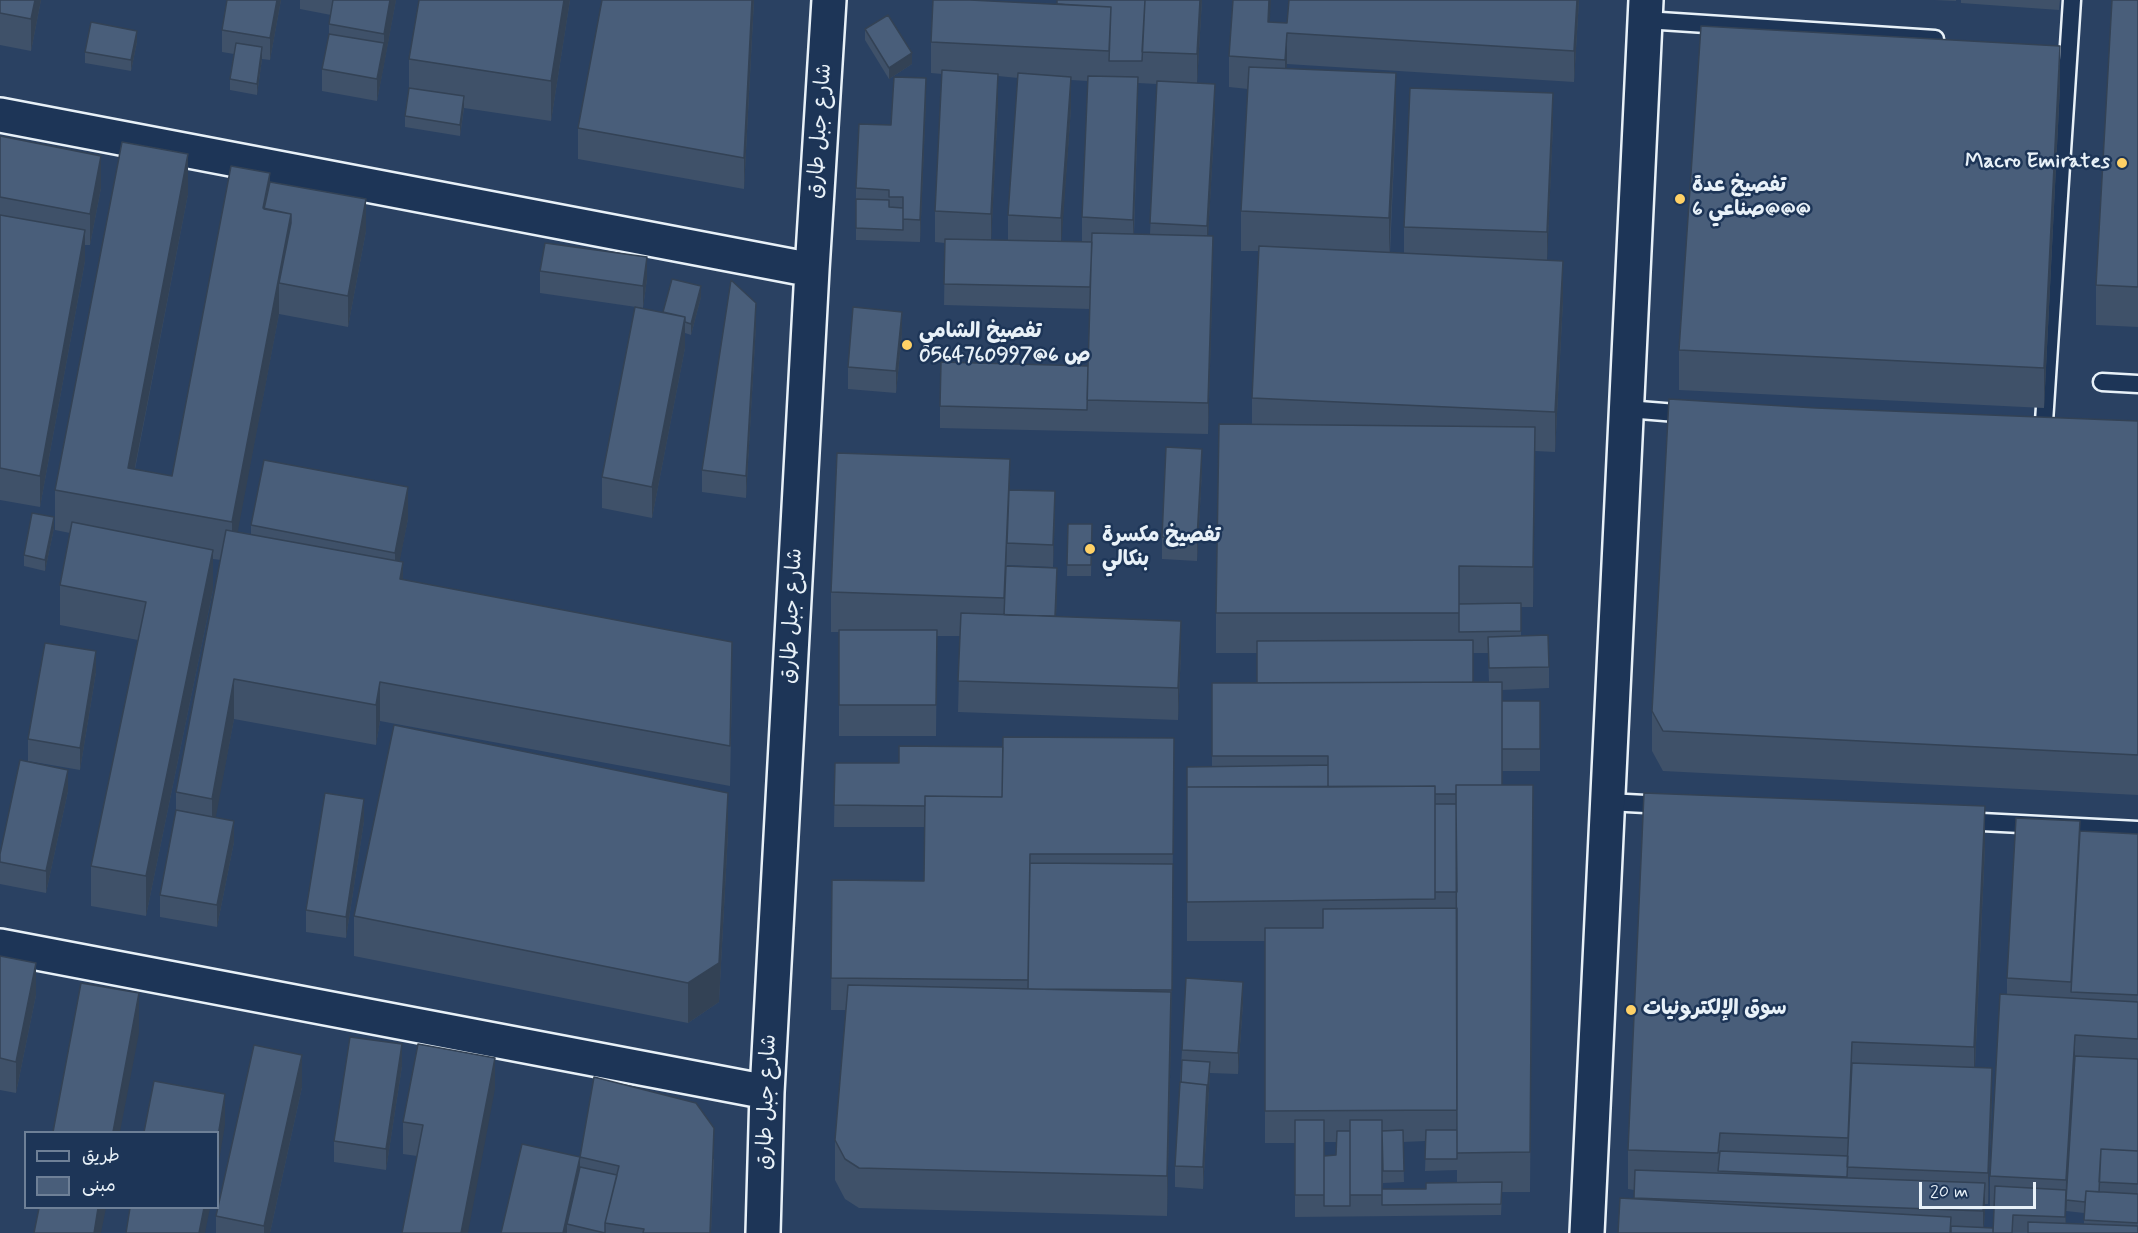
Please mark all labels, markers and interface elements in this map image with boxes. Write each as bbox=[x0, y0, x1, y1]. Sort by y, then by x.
street label: شارع جبل طارق bbox=[804, 62, 838, 200]
place label: Macro Emirates bbox=[1965, 150, 2110, 176]
marker: Macro Emirates bbox=[2115, 156, 2129, 170]
place label: تفصيخ عدة صناعي 6@@@ bbox=[1692, 174, 1811, 224]
marker: تفصيخ عدة صناعي 6@@@ bbox=[1673, 192, 1687, 206]
place label: تفصيخ الشامي ص 6@0564760997 bbox=[919, 320, 1091, 370]
marker: تفصيخ الشامي ص 6@0564760997 bbox=[900, 338, 914, 352]
place label: تفصيخ مكسرة بنكالي bbox=[1102, 524, 1221, 574]
marker: تفصيخ مكسرة بنكالي bbox=[1083, 542, 1097, 556]
street label: شارع جبل طارق bbox=[777, 548, 809, 684]
place label: سوق الإلكترونيات bbox=[1643, 997, 1787, 1023]
marker: سوق الإلكترونيات bbox=[1624, 1003, 1638, 1017]
street label: شارع جبل طارق bbox=[753, 1034, 783, 1170]
legend bbox=[24, 1131, 219, 1209]
text: طريق bbox=[82, 1144, 120, 1168]
scale bar bbox=[1922, 1170, 2039, 1208]
text: مبنى bbox=[82, 1174, 116, 1198]
text: 20 m bbox=[1930, 1180, 1968, 1204]

